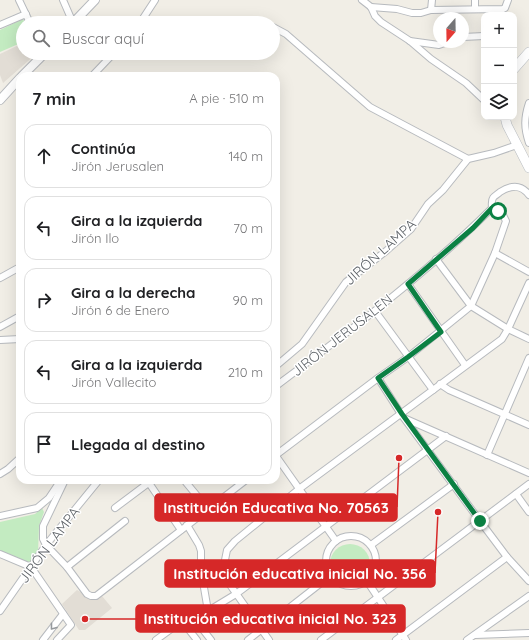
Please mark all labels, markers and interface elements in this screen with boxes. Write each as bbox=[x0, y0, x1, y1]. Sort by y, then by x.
north arrow bbox=[433, 12, 469, 48]
map controls bbox=[481, 12, 517, 120]
button: + bbox=[481, 12, 517, 48]
search box bbox=[16, 16, 280, 60]
icon: search bbox=[30, 27, 52, 49]
text: Buscar aquí bbox=[62, 29, 144, 48]
button: − bbox=[481, 48, 517, 84]
button: layers bbox=[481, 84, 517, 120]
text: 7 min bbox=[32, 88, 76, 109]
text: A pie · 510 m bbox=[189, 90, 264, 106]
text: Continúa bbox=[71, 139, 136, 158]
icon: ahead bbox=[33, 145, 55, 167]
text: 140 m bbox=[228, 148, 263, 164]
text: Jirón Jerusalen bbox=[71, 158, 164, 174]
route start bbox=[489, 202, 507, 220]
text: Gira a la izquierda bbox=[71, 211, 203, 230]
street label: JIRÓN LAMPA bbox=[340, 215, 420, 289]
icon: left bbox=[33, 217, 55, 239]
text: 70 m bbox=[233, 220, 263, 236]
text: Jirón Ilo bbox=[71, 230, 119, 246]
text: Gira a la derecha bbox=[71, 283, 196, 302]
icon: right bbox=[33, 289, 55, 311]
street label: JIRÓN JERUSALEN bbox=[288, 290, 396, 380]
text: 90 m bbox=[233, 292, 263, 308]
text: Jirón 6 de Enero bbox=[71, 302, 169, 318]
text: Gira a la izquierda bbox=[71, 355, 203, 374]
icon: left bbox=[33, 361, 55, 383]
text: 210 m bbox=[228, 364, 263, 380]
text: Jirón Vallecito bbox=[71, 374, 156, 390]
icon: arrive bbox=[33, 433, 55, 455]
text: Llegada al destino bbox=[71, 435, 205, 454]
callout: Institución Educativa No. 70563 bbox=[155, 494, 397, 521]
text: Institución Educativa No. 70563 bbox=[163, 498, 389, 517]
street label: JIRÓN LAMPA bbox=[15, 503, 83, 587]
route end bbox=[471, 512, 489, 530]
callout: Institución educativa inicial No. 356 bbox=[165, 560, 435, 587]
text: Institución educativa inicial No. 356 bbox=[173, 564, 427, 583]
callout: Institución educativa inicial No. 323 bbox=[136, 605, 405, 632]
text: Institución educativa inicial No. 323 bbox=[144, 609, 396, 628]
one-way arrow bbox=[51, 623, 58, 630]

